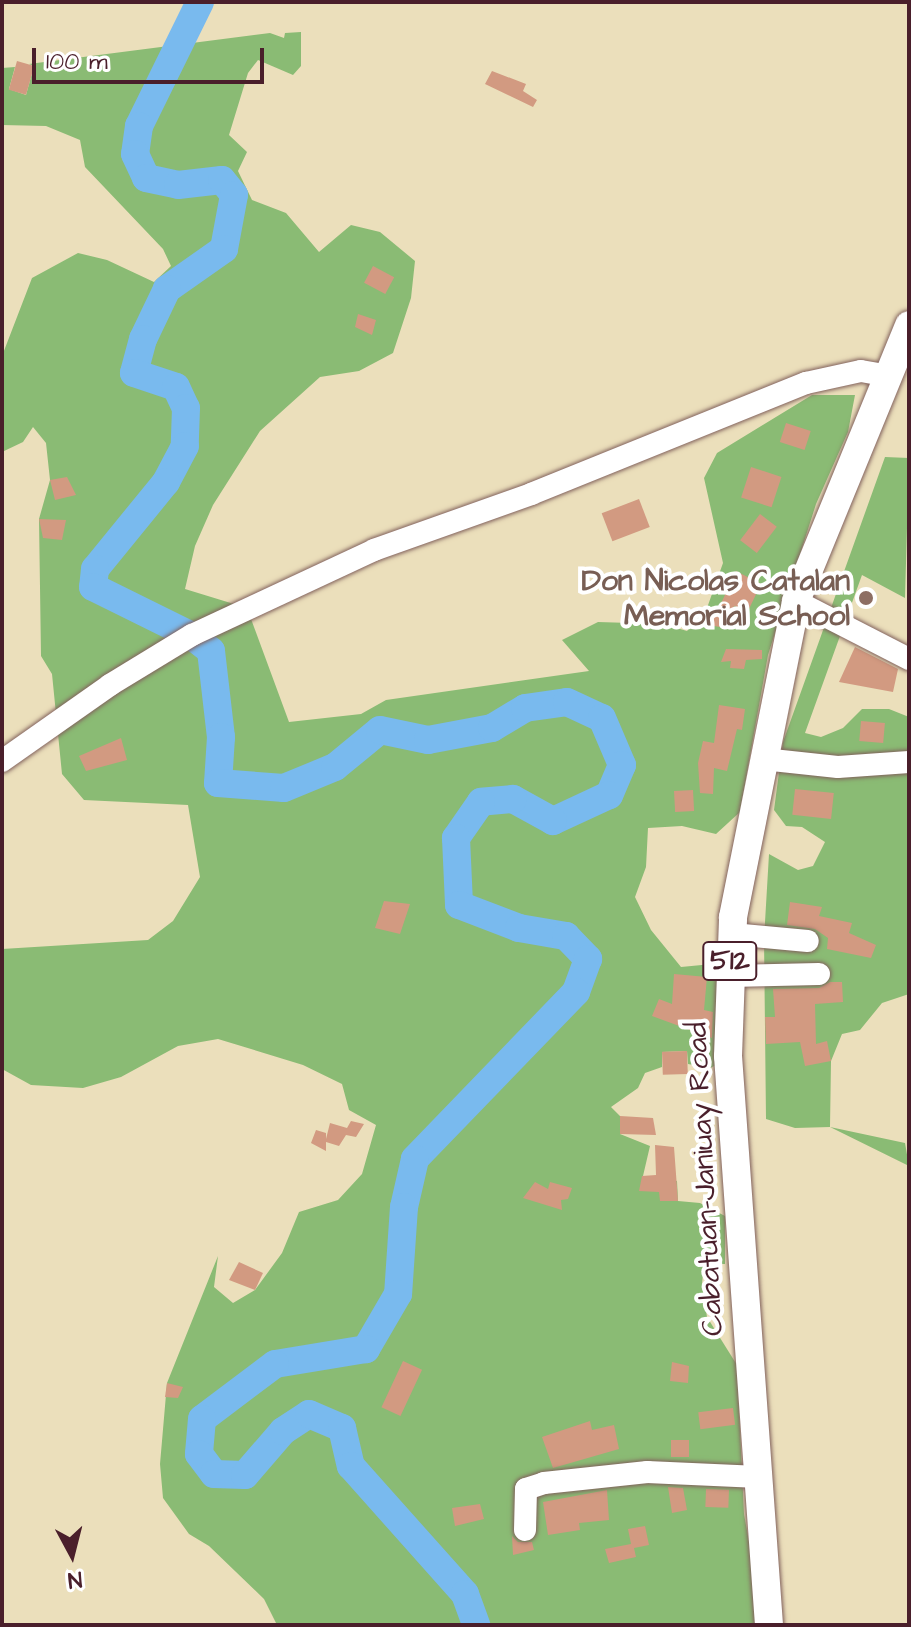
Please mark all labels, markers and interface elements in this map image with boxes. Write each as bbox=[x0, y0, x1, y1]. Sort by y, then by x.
scale bar bbox=[36, 32, 268, 82]
text: 100 m bbox=[46, 45, 108, 79]
place label: Don Nicolas Catalan Memorial School bbox=[582, 563, 850, 634]
marker: Don Nicolas Catalan Memorial School bbox=[857, 589, 875, 607]
road number: 512 bbox=[702, 937, 758, 985]
street label: Cabatuan-Janiuay Road bbox=[679, 1021, 731, 1337]
north arrow bbox=[32, 1515, 112, 1595]
text: N bbox=[66, 1563, 84, 1596]

